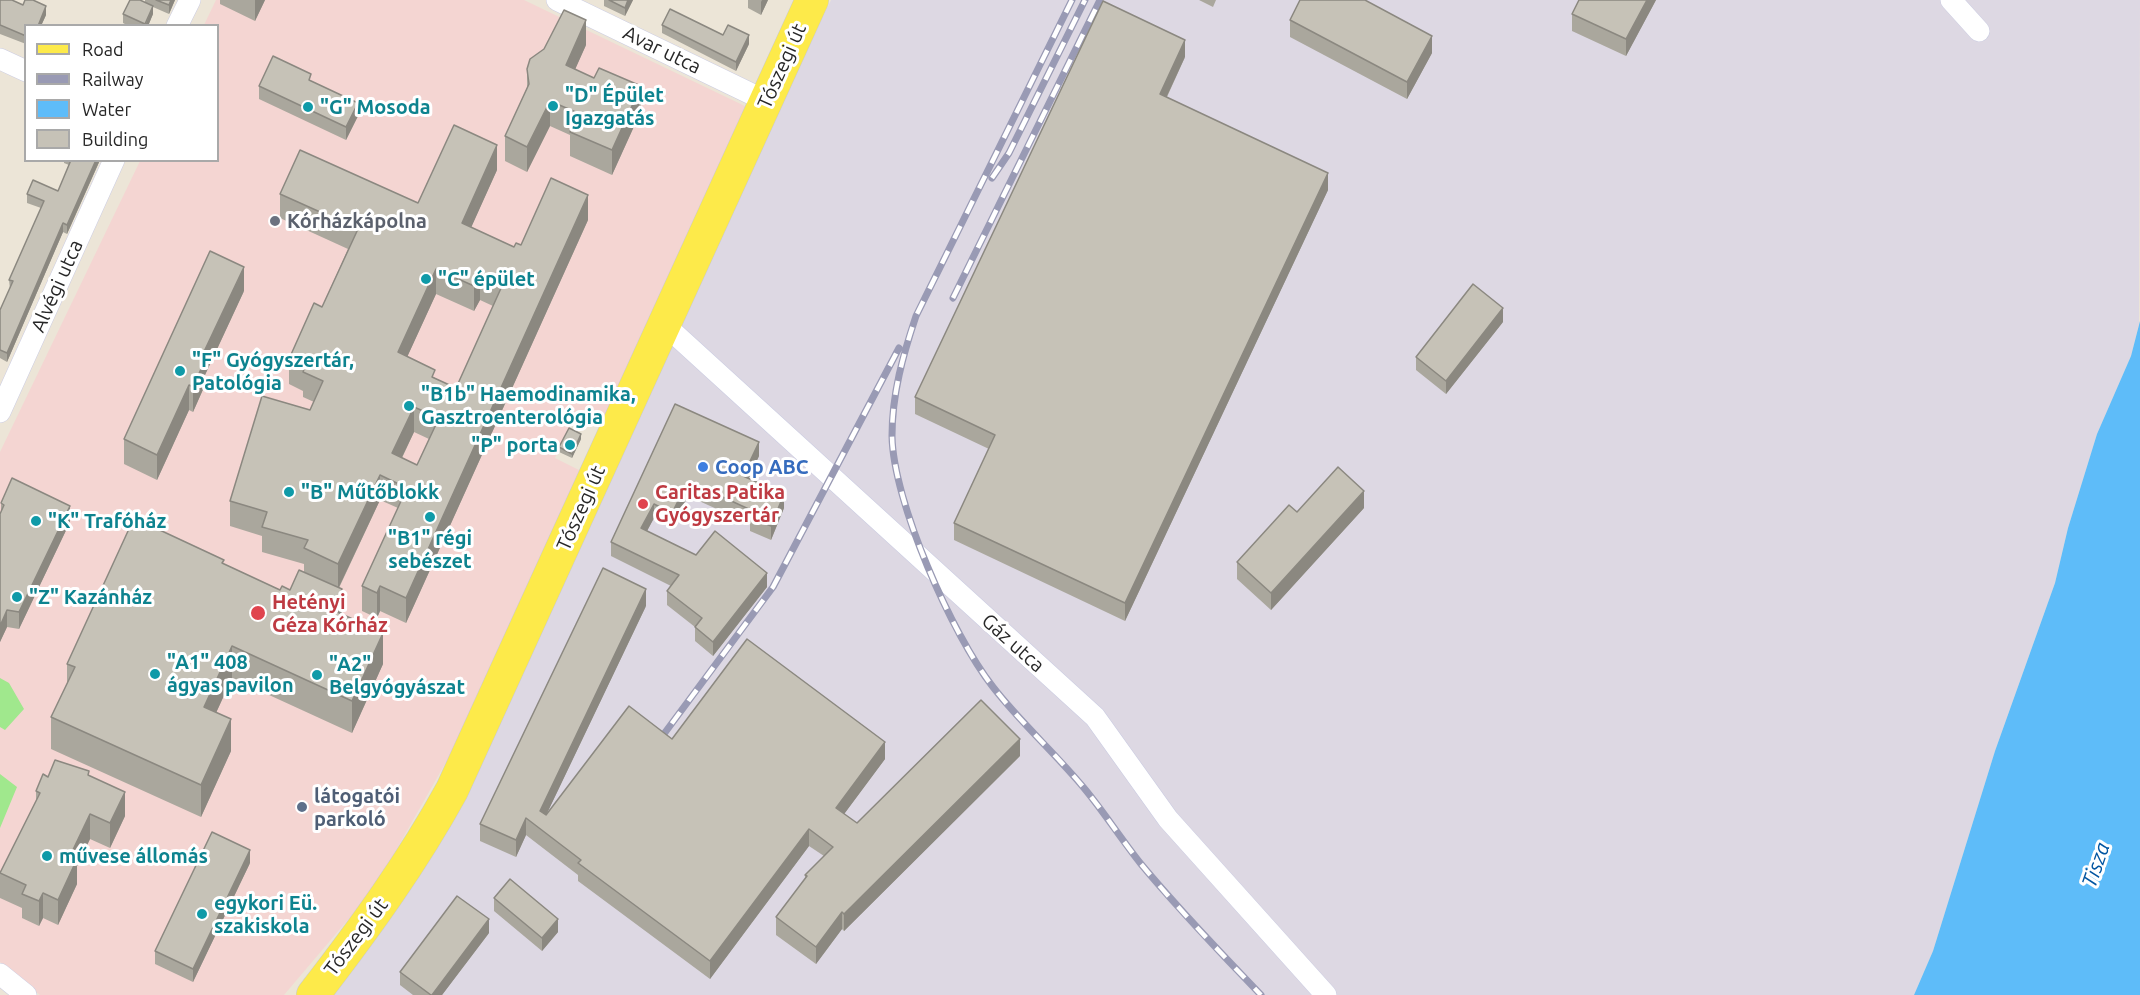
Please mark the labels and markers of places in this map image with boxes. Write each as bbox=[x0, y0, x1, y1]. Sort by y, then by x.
place label: "D" Épület Igazgatás bbox=[565, 83, 664, 130]
place label: "G" Mosoda bbox=[320, 95, 431, 119]
marker: "D" Épület Igazgatás bbox=[546, 99, 560, 113]
marker: "G" Mosoda bbox=[301, 100, 315, 114]
place label: Kórházkápolna bbox=[287, 209, 427, 233]
marker: Kórházkápolna bbox=[268, 214, 282, 228]
place label: "C" épület bbox=[438, 267, 535, 291]
marker: "C" épület bbox=[419, 272, 433, 286]
place label: "F" Gyógyszertár, Patológia bbox=[192, 348, 354, 395]
marker: "F" Gyógyszertár, Patológia bbox=[173, 364, 187, 378]
place label: "B1b" Haemodinamika, Gasztroenterológia bbox=[421, 382, 636, 429]
marker: "B1b" Haemodinamika, Gasztroenterológia bbox=[402, 399, 416, 413]
place label: "P" porta bbox=[471, 433, 558, 457]
marker: "P" porta bbox=[563, 438, 577, 452]
place label: Coop ABC bbox=[715, 455, 808, 479]
marker: Coop ABC bbox=[696, 460, 710, 474]
place label: "B" Műtőblokk bbox=[301, 480, 439, 504]
place label: Caritas Patika Gyógyszertár bbox=[655, 480, 785, 527]
marker: "B" Műtőblokk bbox=[282, 485, 296, 499]
marker: Caritas Patika Gyógyszertár bbox=[636, 497, 650, 511]
place label: "K" Trafóház bbox=[48, 509, 166, 533]
marker: "B1" régi sebészet bbox=[423, 510, 437, 524]
marker: "K" Trafóház bbox=[29, 514, 43, 528]
place label: "B1" régi sebészet bbox=[388, 526, 472, 573]
place label: "Z" Kazánház bbox=[29, 585, 152, 609]
marker: "Z" Kazánház bbox=[10, 590, 24, 604]
place label: Hetényi Géza Kórház bbox=[272, 590, 388, 637]
marker: Hetényi Géza Kórház bbox=[249, 604, 267, 622]
place label: "A1" 408 ágyas pavilon bbox=[167, 650, 294, 697]
place label: "A2" Belgyógyászat bbox=[329, 652, 465, 699]
marker: "A1" 408 ágyas pavilon bbox=[148, 667, 162, 681]
marker: "A2" Belgyógyászat bbox=[310, 668, 324, 682]
place label: látogatói parkoló bbox=[314, 784, 400, 831]
marker: látogatói parkoló bbox=[295, 800, 309, 814]
place label: művese állomás bbox=[59, 844, 208, 868]
marker: művese állomás bbox=[40, 849, 54, 863]
place label: egykori Eü. szakiskola bbox=[214, 891, 317, 938]
marker: egykori Eü. szakiskola bbox=[195, 907, 209, 921]

